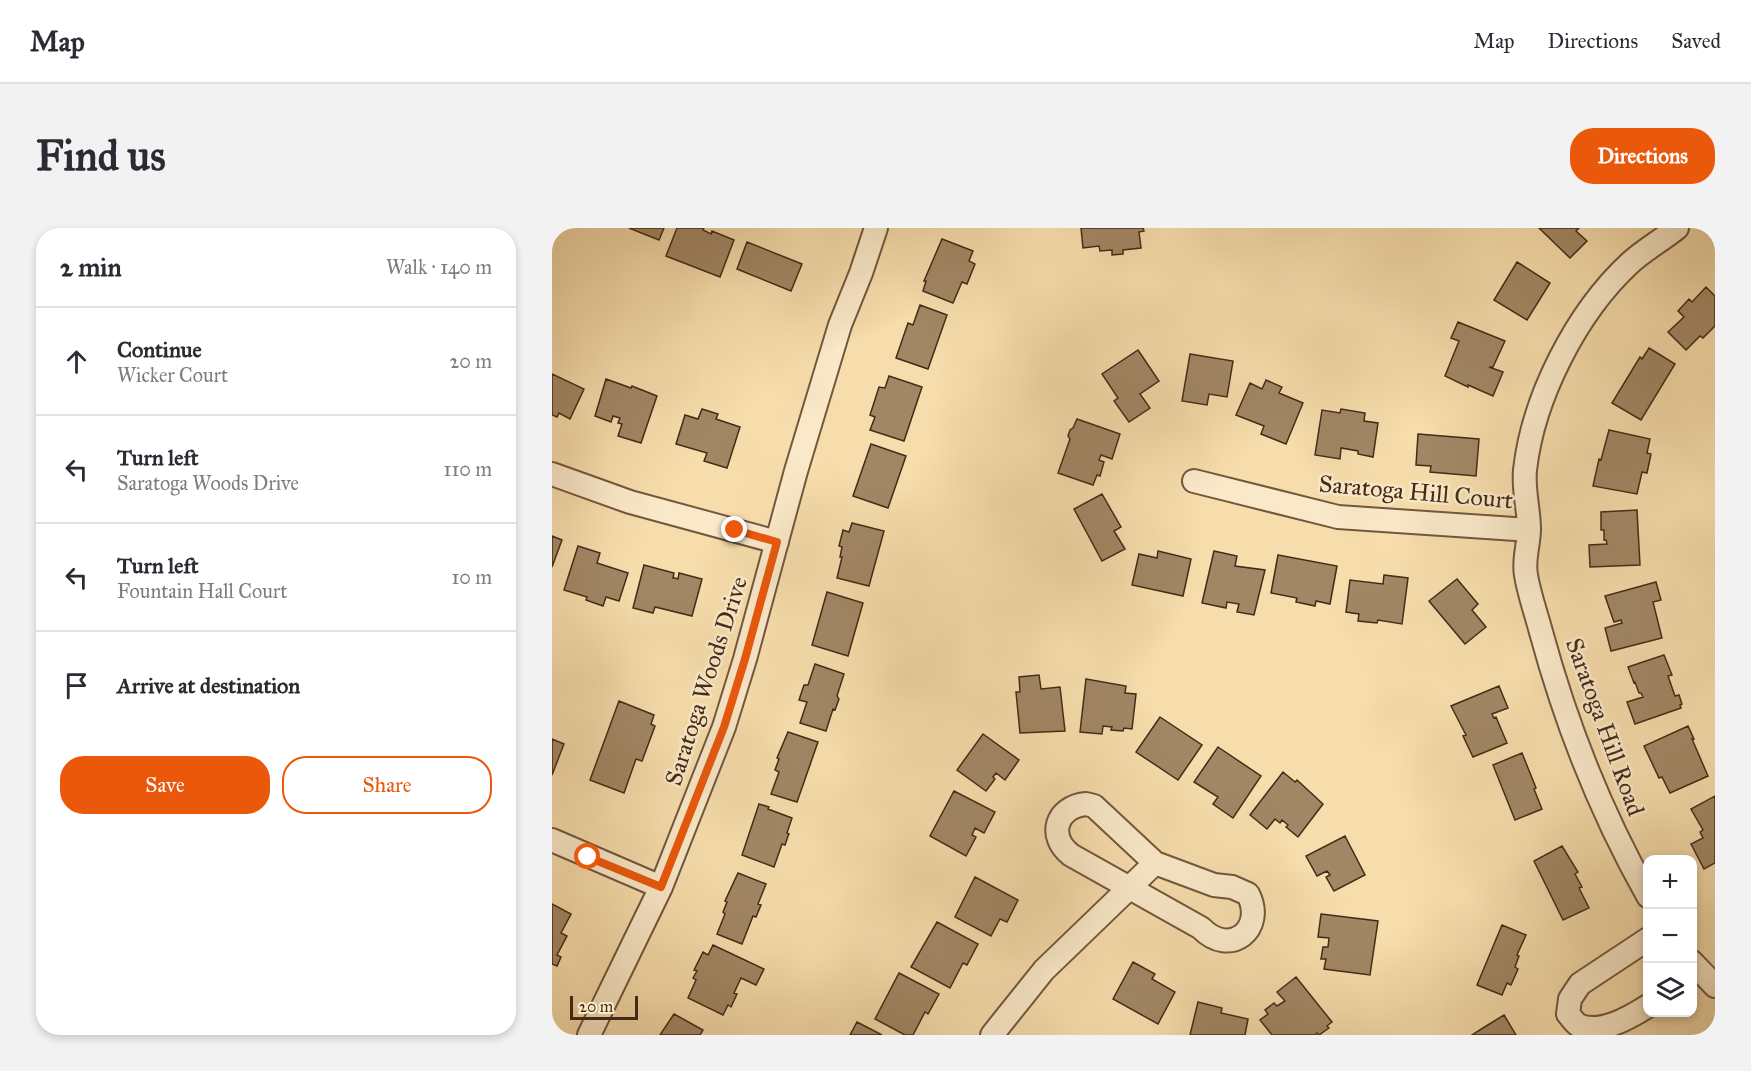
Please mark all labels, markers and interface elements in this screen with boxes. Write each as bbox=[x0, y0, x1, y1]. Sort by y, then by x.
text: Map bbox=[30, 24, 85, 59]
text: Map bbox=[1474, 28, 1515, 54]
text: Directions bbox=[1548, 28, 1638, 54]
text: Saved bbox=[1671, 28, 1721, 54]
button: Directions bbox=[1570, 128, 1715, 184]
text: Find us bbox=[36, 130, 166, 182]
text: 2 min bbox=[60, 251, 121, 283]
text: Walk · 140 m bbox=[386, 255, 492, 279]
text: Continue bbox=[117, 336, 202, 363]
icon: ahead bbox=[60, 345, 93, 378]
text: 20 m bbox=[449, 349, 492, 373]
text: Wicker Court bbox=[117, 363, 228, 387]
text: Turn left bbox=[117, 444, 199, 471]
icon: left bbox=[60, 453, 93, 486]
text: 110 m bbox=[444, 457, 492, 481]
street label: Saratoga Hill Court bbox=[1318, 469, 1515, 515]
text: Saratoga Woods Drive bbox=[117, 471, 299, 495]
route end bbox=[721, 516, 747, 542]
text: Turn left bbox=[117, 552, 199, 579]
icon: left bbox=[60, 561, 93, 594]
text: 10 m bbox=[451, 565, 492, 589]
street label: Saratoga Woods Drive bbox=[658, 573, 754, 789]
text: Fountain Hall Court bbox=[117, 579, 287, 603]
street label: Saratoga Hill Road bbox=[1559, 634, 1651, 820]
icon: arrive bbox=[60, 669, 93, 702]
text: Arrive at destination bbox=[117, 672, 300, 699]
button: Save bbox=[60, 756, 270, 814]
button: Share bbox=[282, 756, 492, 814]
route start bbox=[574, 843, 600, 869]
map controls bbox=[1643, 855, 1697, 1017]
button: + bbox=[1643, 855, 1697, 909]
button: − bbox=[1643, 909, 1697, 963]
button: layers bbox=[1643, 963, 1697, 1017]
scale bar bbox=[570, 993, 638, 1020]
text: 20 m bbox=[579, 997, 613, 1016]

